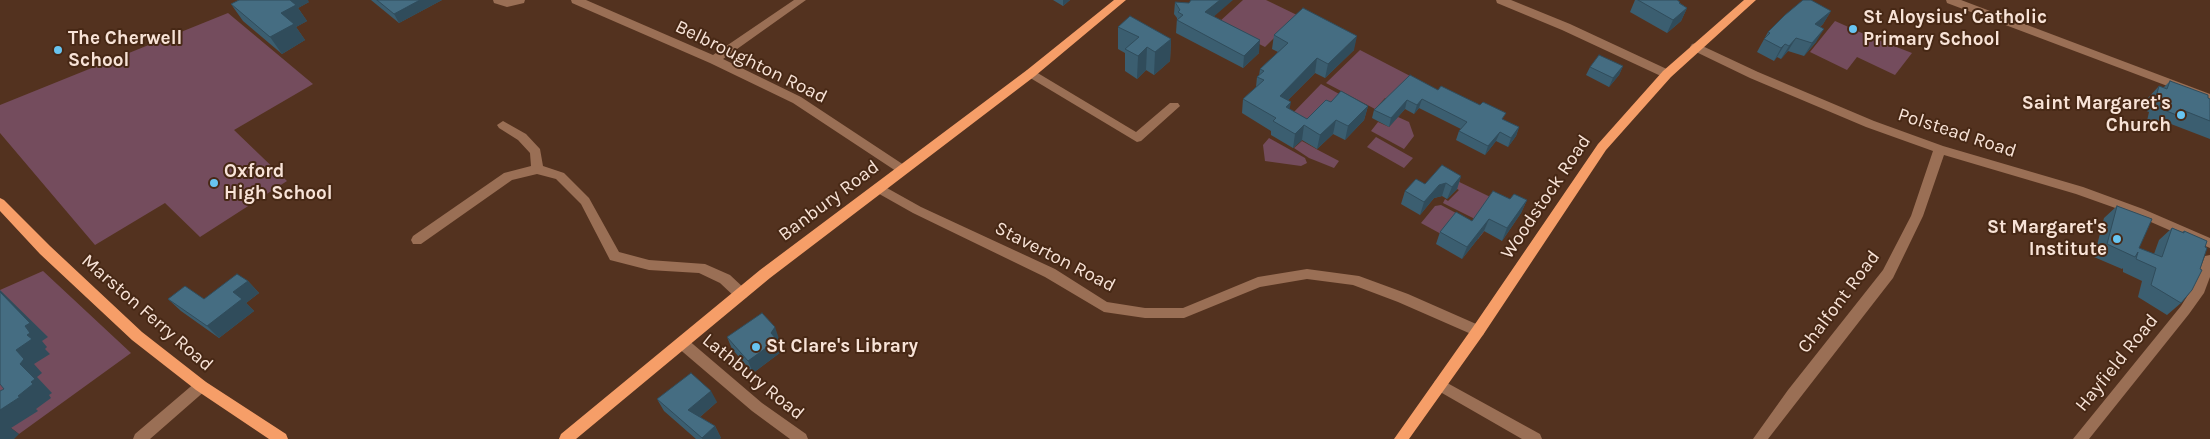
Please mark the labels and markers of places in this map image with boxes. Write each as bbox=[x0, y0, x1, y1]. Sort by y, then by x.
place label: St Aloysius' Catholic Primary School bbox=[1863, 7, 2047, 51]
marker: St Aloysius' Catholic Primary School bbox=[1847, 23, 1859, 35]
place label: The Cherwell School bbox=[68, 28, 182, 72]
marker: The Cherwell School bbox=[52, 44, 64, 56]
place label: Saint Margaret's Church bbox=[2022, 93, 2171, 137]
marker: Saint Margaret's Church bbox=[2175, 109, 2187, 121]
place label: Oxford High School bbox=[224, 161, 333, 205]
marker: Oxford High School bbox=[208, 177, 220, 189]
place label: St Margaret's Institute bbox=[1987, 217, 2107, 261]
marker: St Margaret's Institute bbox=[2111, 233, 2123, 245]
place label: St Clare's Library bbox=[766, 336, 918, 358]
marker: St Clare's Library bbox=[750, 341, 762, 353]

